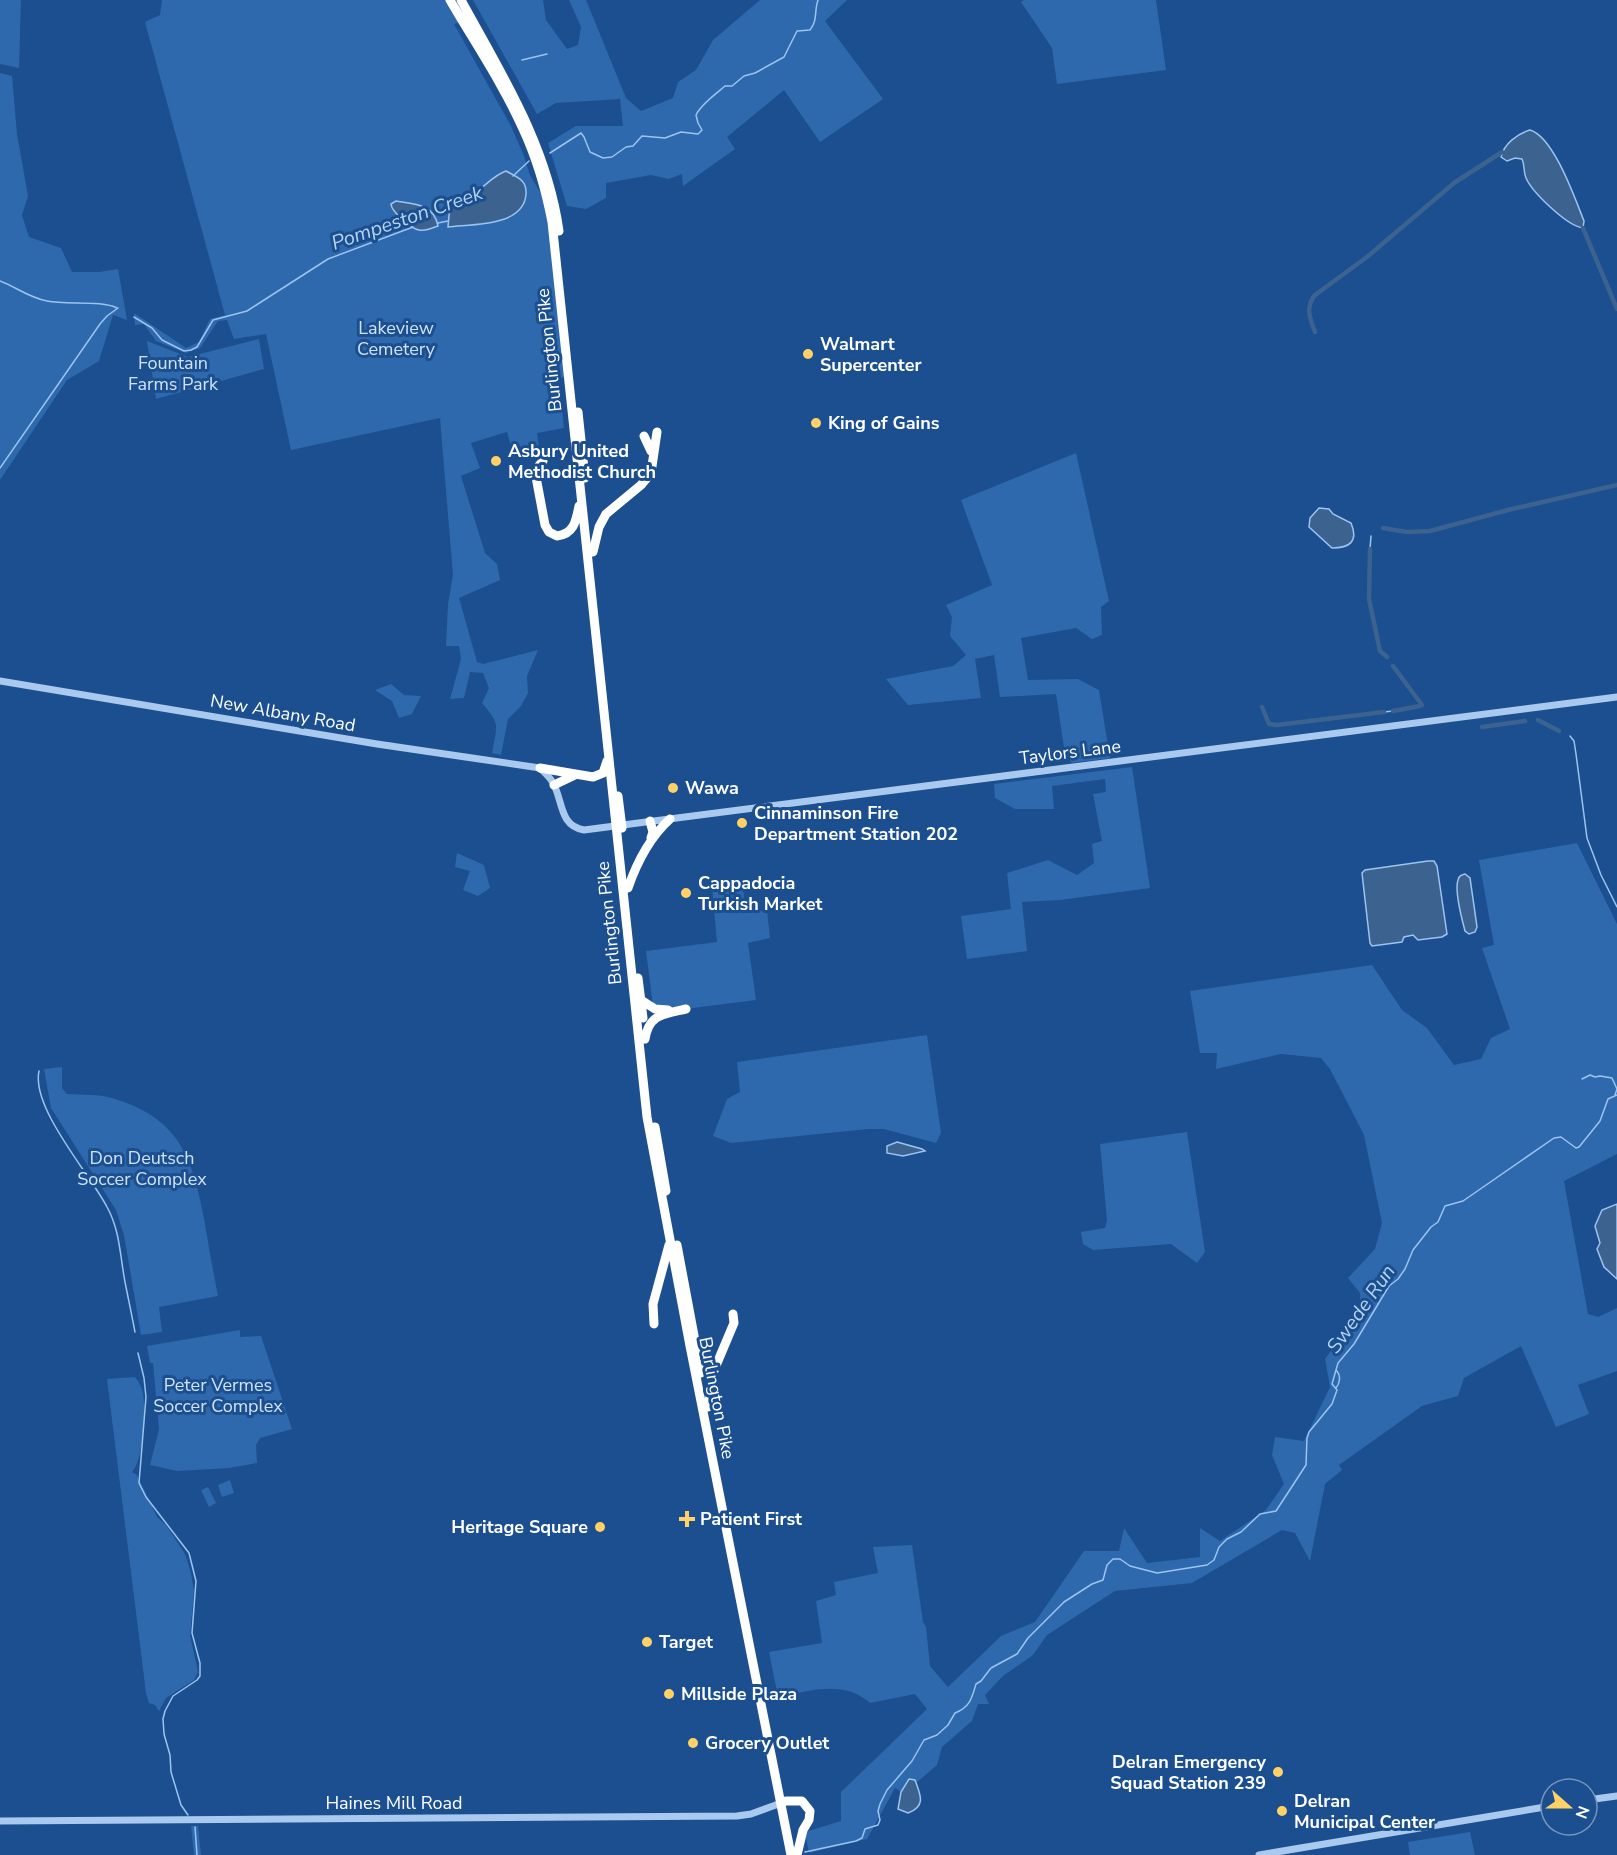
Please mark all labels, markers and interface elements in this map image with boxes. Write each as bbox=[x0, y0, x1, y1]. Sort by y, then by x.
water label: Pompeston Creek bbox=[328, 179, 487, 257]
street label: Burlington Pike bbox=[531, 287, 567, 413]
park label: Lakeview Cemetery bbox=[357, 316, 436, 361]
place label: Walmart Supercenter bbox=[820, 332, 921, 377]
marker: Walmart Supercenter bbox=[801, 347, 815, 361]
park label: Fountain Farms Park bbox=[128, 351, 219, 396]
place label: King of Gains bbox=[828, 411, 940, 435]
marker: King of Gains bbox=[809, 416, 823, 430]
place label: Asbury United Methodist Church bbox=[508, 439, 656, 484]
marker: Asbury United Methodist Church bbox=[489, 454, 503, 468]
street label: New Albany Road bbox=[209, 688, 357, 738]
street label: Taylors Lane bbox=[1018, 734, 1122, 770]
place label: Wawa bbox=[685, 776, 739, 800]
marker: Wawa bbox=[666, 781, 680, 795]
place label: Cinnaminson Fire Department Station 202 bbox=[754, 801, 958, 846]
marker: Cinnaminson Fire Department Station 202 bbox=[735, 816, 749, 830]
street label: Burlington Pike bbox=[591, 860, 627, 986]
place label: Cappadocia Turkish Market bbox=[698, 871, 822, 916]
marker: Cappadocia Turkish Market bbox=[679, 886, 693, 900]
park label: Don Deutsch Soccer Complex bbox=[77, 1146, 207, 1191]
water label: Swede Run bbox=[1320, 1259, 1402, 1359]
street label: Burlington Pike bbox=[693, 1335, 741, 1461]
park label: Peter Vermes Soccer Complex bbox=[153, 1373, 283, 1418]
place label: Patient First bbox=[700, 1507, 802, 1531]
marker: Patient First bbox=[678, 1510, 696, 1528]
place label: Heritage Square bbox=[451, 1515, 588, 1539]
marker: Heritage Square bbox=[593, 1520, 607, 1534]
place label: Target bbox=[659, 1630, 713, 1654]
marker: Target bbox=[640, 1635, 654, 1649]
place label: Millside Plaza bbox=[681, 1682, 797, 1706]
marker: Millside Plaza bbox=[662, 1687, 676, 1701]
place label: Grocery Outlet bbox=[705, 1731, 829, 1755]
marker: Grocery Outlet bbox=[686, 1736, 700, 1750]
place label: Delran Emergency Squad Station 239 bbox=[1110, 1750, 1267, 1795]
marker: Delran Emergency Squad Station 239 bbox=[1271, 1765, 1285, 1779]
north arrow bbox=[1539, 1777, 1599, 1837]
place label: Delran Municipal Center bbox=[1294, 1789, 1435, 1834]
street label: Haines Mill Road bbox=[325, 1791, 463, 1815]
text: N bbox=[1570, 1802, 1594, 1822]
marker: Delran Municipal Center bbox=[1275, 1804, 1289, 1818]

